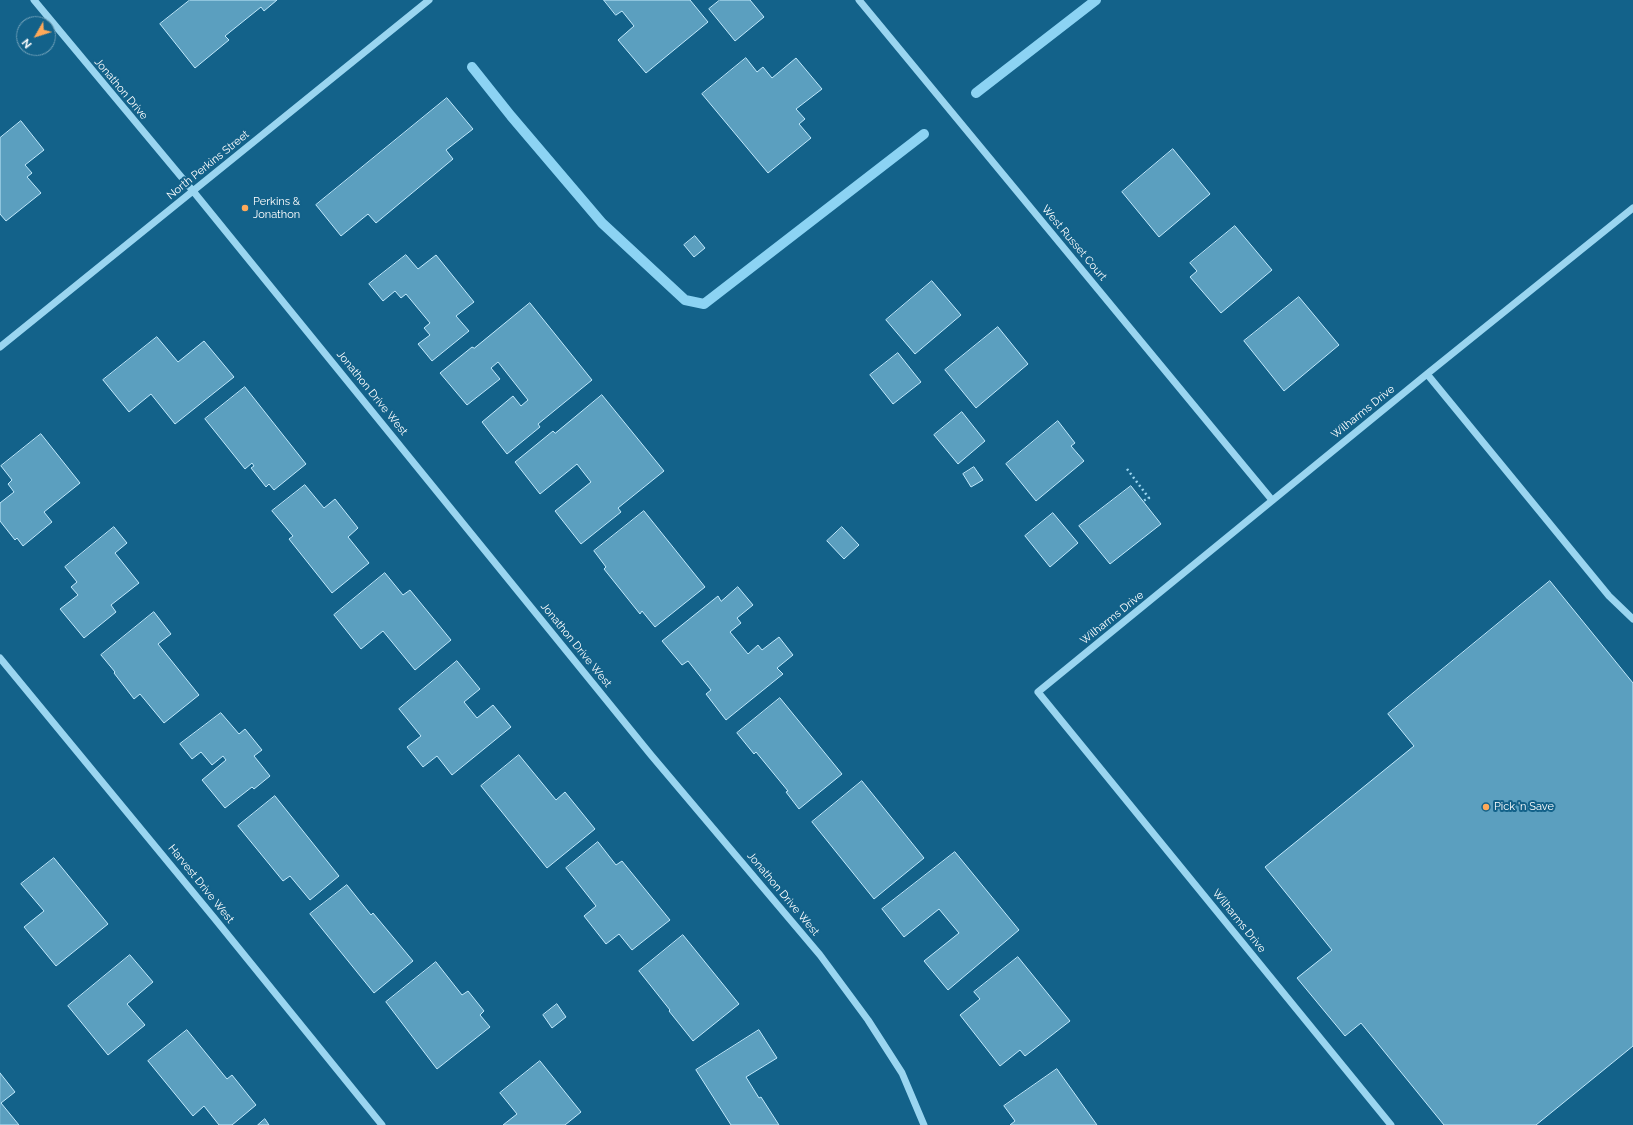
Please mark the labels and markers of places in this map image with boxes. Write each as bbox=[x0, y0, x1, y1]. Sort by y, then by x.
place label: Perkins & Jonathon bbox=[253, 195, 300, 221]
marker: Perkins & Jonathon bbox=[240, 203, 250, 213]
place label: Pick 'n Save bbox=[1494, 800, 1554, 814]
marker: Pick 'n Save bbox=[1481, 802, 1491, 812]

